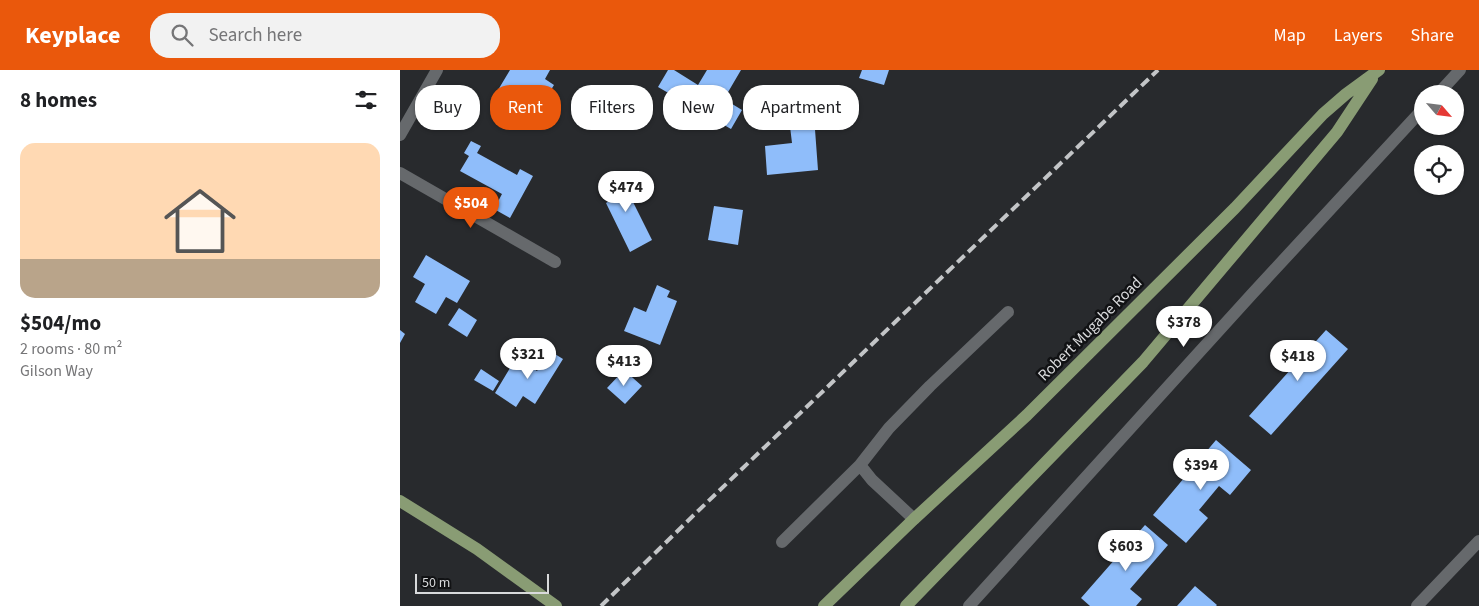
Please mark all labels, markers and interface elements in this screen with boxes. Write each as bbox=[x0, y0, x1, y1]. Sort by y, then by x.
search box bbox=[150, 13, 500, 58]
text: Keyplace bbox=[25, 18, 120, 53]
icon: search bbox=[168, 21, 196, 49]
text: Search here bbox=[208, 22, 302, 49]
text: Map bbox=[1274, 23, 1306, 48]
text: Layers bbox=[1334, 23, 1383, 48]
text: Share bbox=[1411, 23, 1454, 48]
text: 8 homes bbox=[20, 85, 97, 115]
chip: Buy bbox=[415, 85, 480, 130]
chip: Rent bbox=[490, 85, 561, 130]
chip: Filters bbox=[571, 85, 653, 130]
chip: New bbox=[663, 85, 733, 130]
chip: Apartment bbox=[743, 85, 859, 130]
north arrow bbox=[1414, 85, 1464, 135]
map controls bbox=[1414, 85, 1464, 195]
icon: filters bbox=[352, 86, 380, 114]
button: locate bbox=[1414, 145, 1464, 195]
pin: $474 bbox=[596, 170, 656, 213]
icon: home bbox=[155, 176, 245, 266]
text: $474 bbox=[609, 176, 643, 198]
pin: $504 bbox=[441, 186, 501, 229]
text: $504 bbox=[454, 192, 488, 214]
street label: Robert Mugabe Road bbox=[1033, 272, 1147, 386]
pin: $378 bbox=[1154, 306, 1214, 348]
text: $504/mo bbox=[20, 308, 101, 338]
text: $378 bbox=[1167, 311, 1201, 333]
text: 2 rooms · 80 m² bbox=[20, 338, 122, 360]
pin: $321 bbox=[498, 338, 558, 380]
pin: $418 bbox=[1268, 340, 1328, 382]
text: $321 bbox=[511, 343, 545, 365]
pin: $413 bbox=[594, 344, 654, 387]
text: $418 bbox=[1281, 345, 1315, 367]
text: $413 bbox=[607, 350, 641, 372]
text: Gilson Way bbox=[20, 360, 93, 382]
pin: $394 bbox=[1171, 448, 1231, 491]
text: $394 bbox=[1184, 454, 1218, 476]
pin: $603 bbox=[1096, 530, 1156, 572]
text: $603 bbox=[1109, 535, 1143, 557]
scale bar bbox=[415, 571, 549, 594]
text: 50 m bbox=[422, 573, 450, 593]

